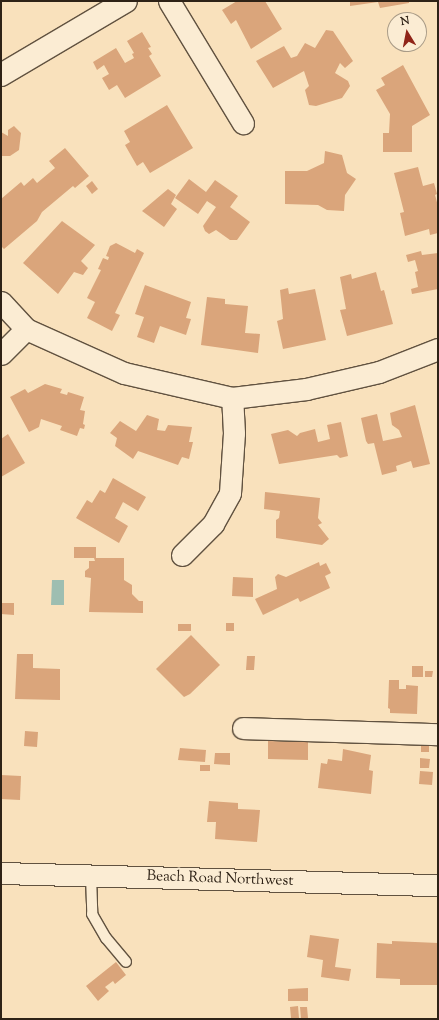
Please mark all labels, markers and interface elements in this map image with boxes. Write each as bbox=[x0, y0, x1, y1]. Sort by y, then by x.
north arrow bbox=[387, 12, 427, 52]
text: N bbox=[399, 13, 411, 30]
street label: Beach Road Northwest bbox=[146, 867, 294, 891]

